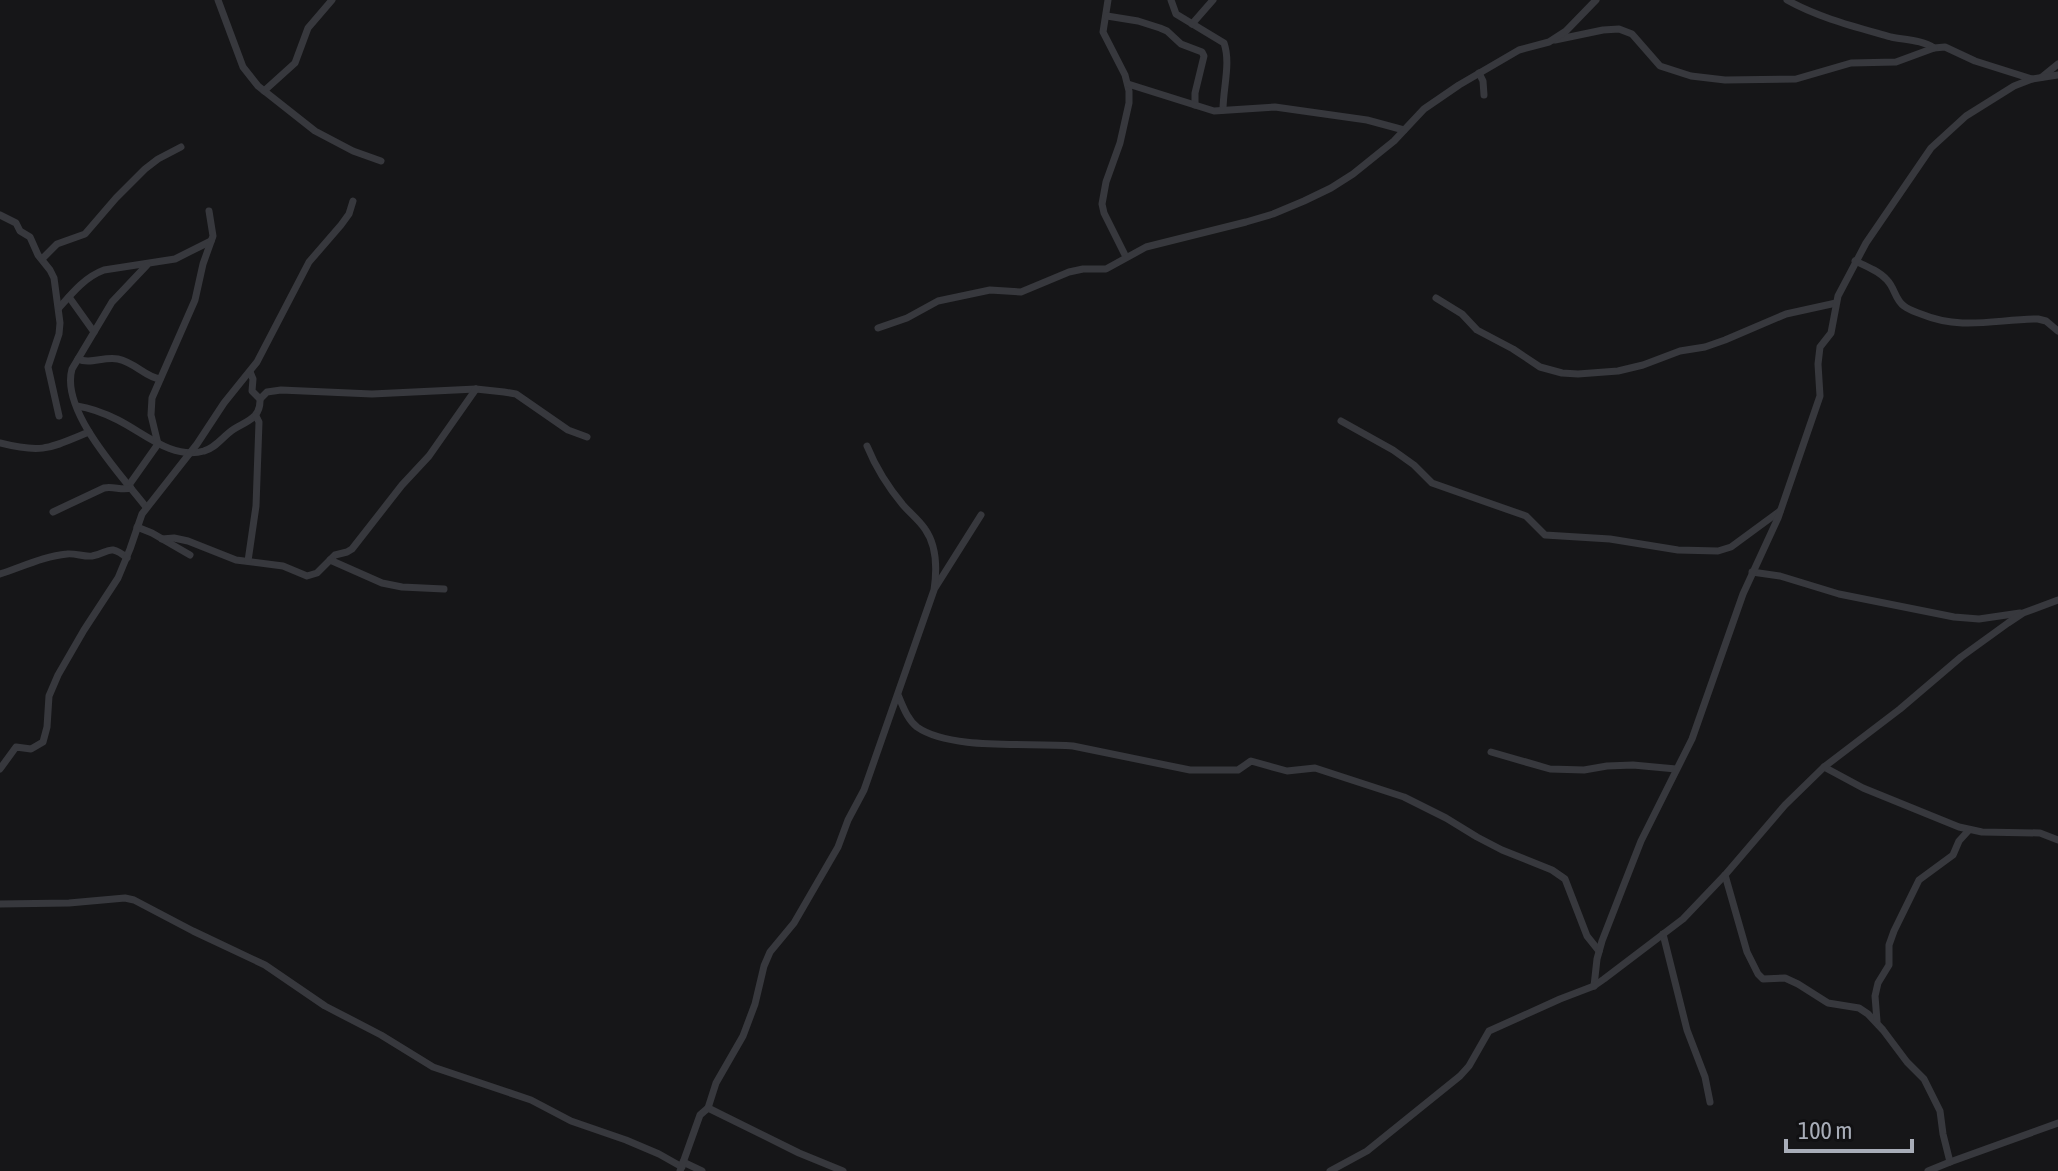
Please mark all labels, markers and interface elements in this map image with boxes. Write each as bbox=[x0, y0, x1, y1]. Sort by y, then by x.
scale bar bbox=[1786, 1103, 1912, 1153]
text: 100 m bbox=[1798, 1117, 1852, 1144]

